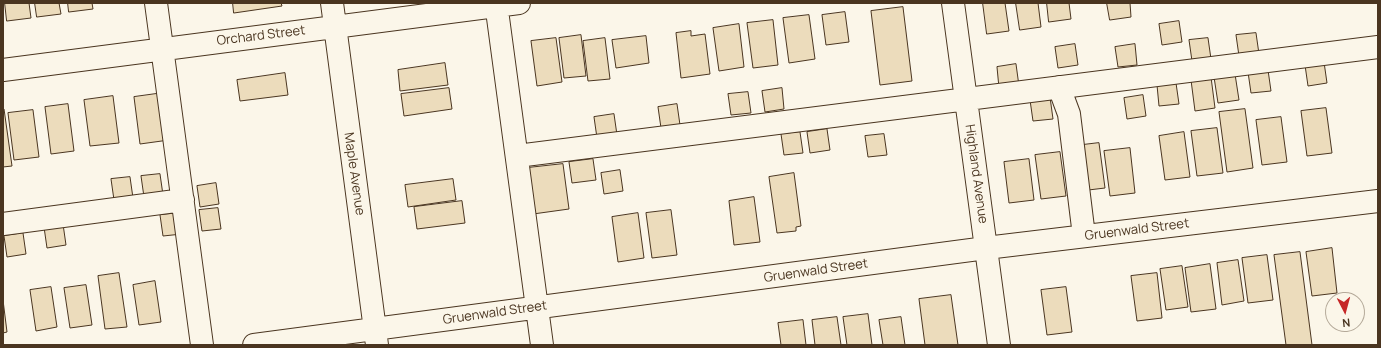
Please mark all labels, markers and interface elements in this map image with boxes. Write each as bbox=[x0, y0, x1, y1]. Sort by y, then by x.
street label: Orchard Street bbox=[216, 23, 306, 49]
street label: Highland Avenue bbox=[961, 123, 991, 225]
street label: Maple Avenue bbox=[340, 132, 368, 216]
street label: Gruenwald Street bbox=[1084, 216, 1190, 244]
street label: Gruenwald Street bbox=[763, 256, 869, 286]
north arrow bbox=[1325, 292, 1365, 332]
street label: Gruenwald Street bbox=[442, 298, 548, 328]
text: N bbox=[1341, 316, 1351, 331]

